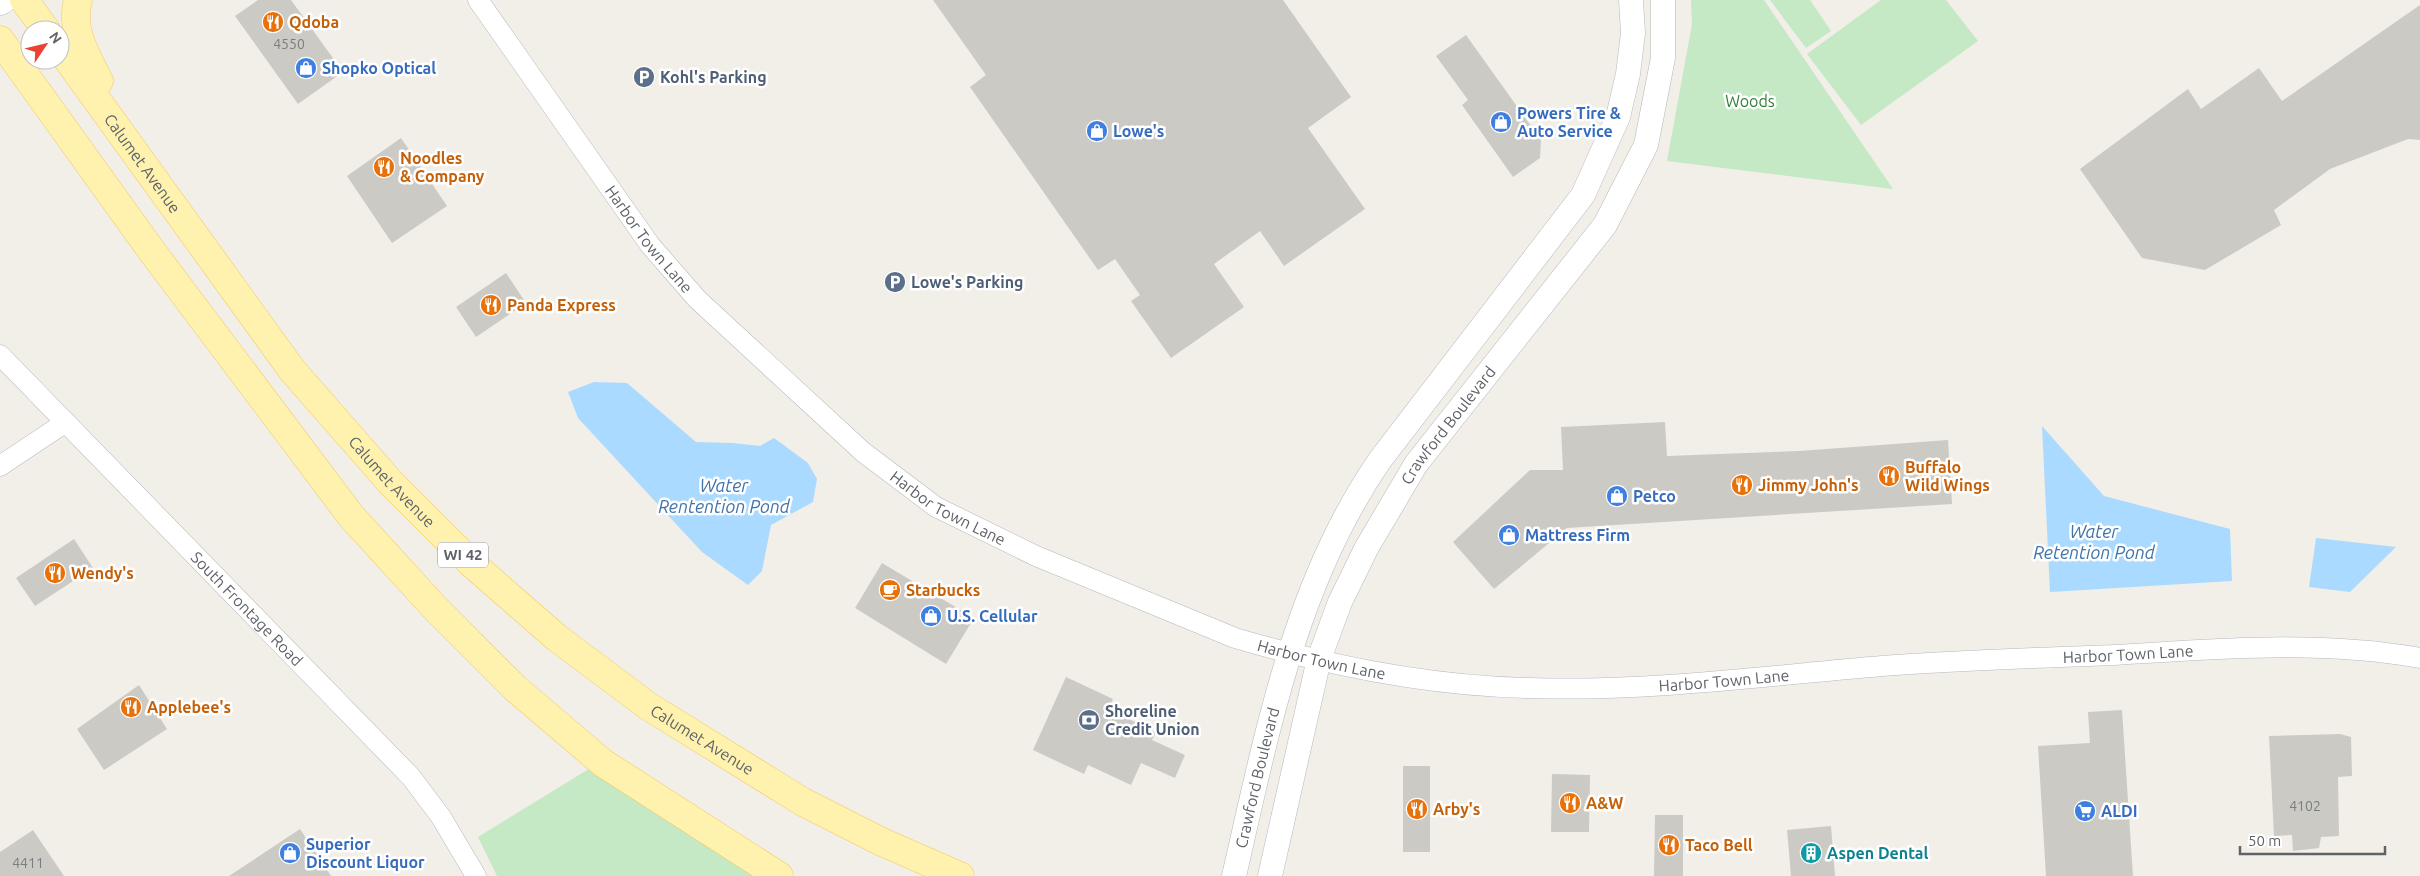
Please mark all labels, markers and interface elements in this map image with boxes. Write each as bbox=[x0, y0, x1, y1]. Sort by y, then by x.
restaurant icon: Qdoba bbox=[261, 10, 285, 34]
place label: Qdoba bbox=[289, 13, 339, 31]
north arrow bbox=[20, 20, 70, 70]
text: N bbox=[46, 29, 65, 46]
house number: 4550 bbox=[273, 36, 305, 52]
shop icon: Shopko Optical bbox=[294, 56, 318, 80]
place label: Shopko Optical bbox=[322, 59, 436, 77]
parking icon: Kohl's Parking bbox=[632, 65, 656, 89]
place label: Kohl's Parking bbox=[660, 68, 767, 86]
park label: Woods bbox=[1725, 92, 1775, 110]
place label: Powers Tire & Auto Service bbox=[1517, 104, 1621, 140]
street label: Calumet Avenue bbox=[101, 110, 184, 216]
shop icon: Powers Tire & Auto Service bbox=[1489, 110, 1513, 134]
shop icon: Lowe's bbox=[1085, 119, 1109, 143]
place label: Lowe's bbox=[1113, 122, 1164, 140]
place label: Noodles & Company bbox=[400, 149, 485, 185]
restaurant icon: Noodles & Company bbox=[372, 155, 396, 179]
street label: Harbor Town Lane bbox=[602, 182, 696, 296]
parking icon: Lowe's Parking bbox=[883, 270, 907, 294]
place label: Lowe's Parking bbox=[911, 273, 1023, 291]
restaurant icon: Panda Express bbox=[479, 293, 503, 317]
place label: Panda Express bbox=[507, 296, 616, 314]
street label: Crawford Boulevard bbox=[1397, 362, 1499, 488]
street label: Calumet Avenue bbox=[345, 432, 439, 531]
place label: Buffalo Wild Wings bbox=[1905, 458, 1990, 494]
restaurant icon: Buffalo Wild Wings bbox=[1877, 464, 1901, 488]
street label: Harbor Town Lane bbox=[887, 467, 1009, 549]
restaurant icon: Jimmy John's bbox=[1730, 473, 1754, 497]
water label: Water Rentention Pond bbox=[658, 475, 791, 516]
place label: Jimmy John's bbox=[1758, 476, 1859, 494]
shop icon: Petco bbox=[1605, 484, 1629, 508]
place label: Petco bbox=[1633, 487, 1676, 505]
water label: Water Retention Pond bbox=[2033, 521, 2156, 562]
shop icon: Mattress Firm bbox=[1497, 523, 1521, 547]
place label: Mattress Firm bbox=[1525, 526, 1630, 544]
road number: WI 42 bbox=[438, 542, 488, 568]
street label: South Frontage Road bbox=[188, 548, 306, 669]
restaurant icon: Wendy's bbox=[43, 561, 67, 585]
place label: Wendy's bbox=[71, 564, 134, 582]
cafe icon: Starbucks bbox=[878, 578, 902, 602]
place label: Starbucks bbox=[906, 581, 980, 599]
shop icon: U.S. Cellular bbox=[919, 604, 943, 628]
place label: U.S. Cellular bbox=[947, 607, 1038, 625]
street label: Harbor Town Lane bbox=[1255, 636, 1387, 683]
street label: Harbor Town Lane bbox=[2062, 641, 2194, 666]
street label: Harbor Town Lane bbox=[1658, 666, 1790, 695]
restaurant icon: Applebee's bbox=[119, 695, 143, 719]
place label: Applebee's bbox=[147, 698, 231, 716]
street label: Calumet Avenue bbox=[647, 701, 757, 778]
place label: Shoreline Credit Union bbox=[1105, 702, 1200, 738]
street label: Crawford Boulevard bbox=[1232, 705, 1283, 850]
bank icon: Shoreline Credit Union bbox=[1077, 708, 1101, 732]
restaurant icon: A&W bbox=[1558, 791, 1582, 815]
place label: A&W bbox=[1586, 794, 1623, 812]
restaurant icon: Arby's bbox=[1405, 797, 1429, 821]
house number: 4102 bbox=[2289, 798, 2321, 814]
supermarket icon: ALDI bbox=[2073, 799, 2097, 823]
place label: Arby's bbox=[1433, 800, 1480, 818]
place label: ALDI bbox=[2101, 802, 2138, 820]
scale bar bbox=[2240, 824, 2385, 856]
text: 50 m bbox=[2248, 832, 2281, 849]
restaurant icon: Taco Bell bbox=[1657, 833, 1681, 857]
place label: Superior Discount Liquor bbox=[306, 835, 425, 871]
place label: Taco Bell bbox=[1685, 836, 1753, 854]
shop icon: Superior Discount Liquor bbox=[278, 841, 302, 865]
building icon: Aspen Dental bbox=[1799, 841, 1823, 865]
place label: Aspen Dental bbox=[1827, 844, 1929, 862]
house number: 4411 bbox=[12, 855, 44, 871]

